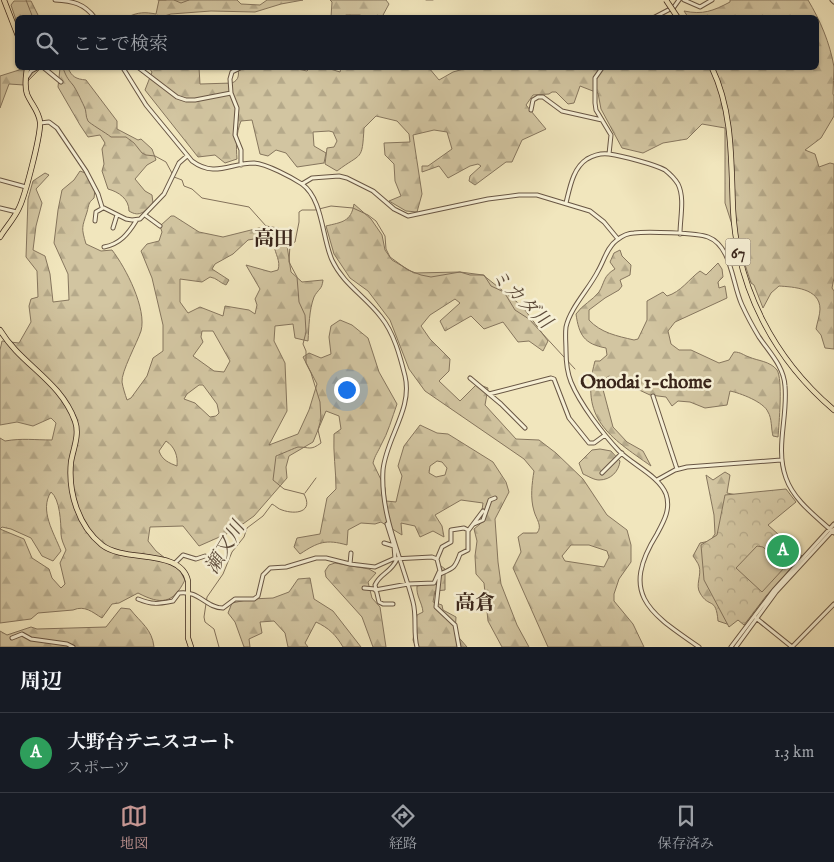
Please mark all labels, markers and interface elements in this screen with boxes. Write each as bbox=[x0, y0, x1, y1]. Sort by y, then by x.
search box bbox=[15, 15, 819, 70]
icon: search bbox=[33, 29, 61, 57]
text: ここで検索 bbox=[73, 33, 168, 57]
district label: 高田 bbox=[254, 227, 294, 252]
road number: 67 bbox=[726, 238, 750, 266]
water label: ミカダ川 bbox=[485, 264, 558, 336]
district label: Onodai 1-chome bbox=[580, 371, 712, 395]
your location bbox=[334, 377, 360, 403]
water label: 瀬又川 bbox=[201, 516, 252, 579]
pin: A bbox=[767, 532, 799, 570]
district label: 高倉 bbox=[455, 591, 495, 616]
text: 周辺 bbox=[20, 669, 62, 696]
text: 大野台テニスコート bbox=[67, 731, 237, 755]
text: A bbox=[31, 743, 41, 763]
text: 1.3 km bbox=[774, 743, 814, 763]
text: スポーツ bbox=[67, 759, 130, 779]
tab: 地図 bbox=[120, 802, 148, 853]
tab: 経路 bbox=[389, 802, 417, 853]
tab: 保存済み bbox=[658, 802, 714, 853]

